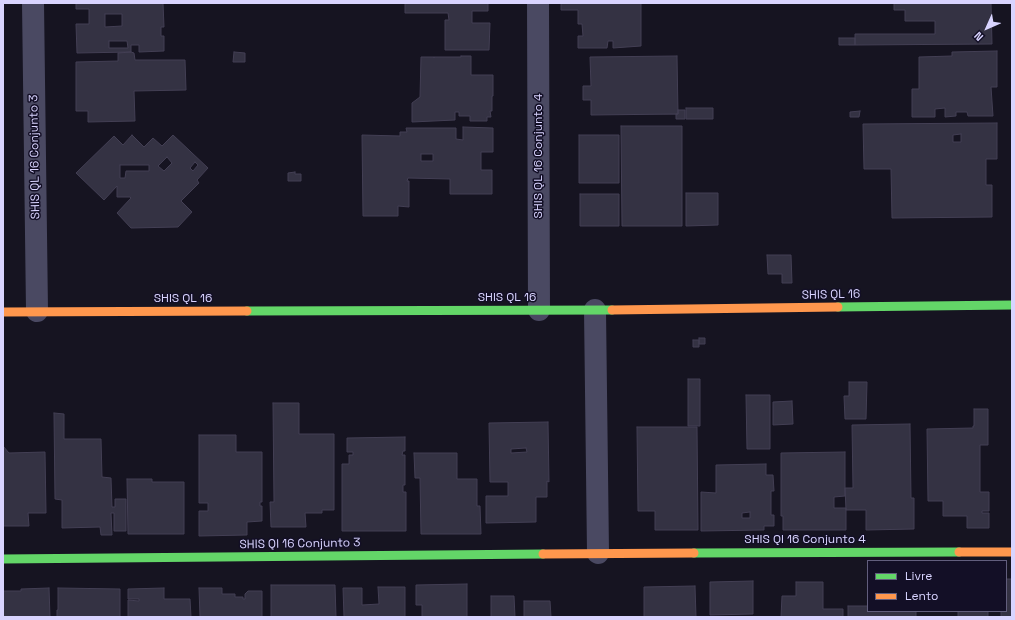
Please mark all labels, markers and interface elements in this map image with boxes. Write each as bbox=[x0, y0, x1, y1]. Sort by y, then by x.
north arrow bbox=[967, 8, 1007, 48]
text: N bbox=[971, 29, 986, 44]
street label: SHIS QL 16 Conjunto 4 bbox=[532, 94, 546, 218]
street label: SHIS QL 16 Conjunto 3 bbox=[27, 95, 43, 219]
street label: SHIS QL 16 bbox=[802, 287, 860, 303]
street label: SHIS QL 16 bbox=[478, 291, 536, 305]
street label: SHIS QL 16 bbox=[154, 292, 212, 306]
street label: SHIS QI 16 Conjunto 4 bbox=[744, 533, 866, 547]
street label: SHIS QI 16 Conjunto 3 bbox=[239, 536, 361, 552]
legend bbox=[867, 560, 1007, 612]
text: Livre bbox=[905, 568, 932, 584]
text: Lento bbox=[905, 588, 939, 604]

